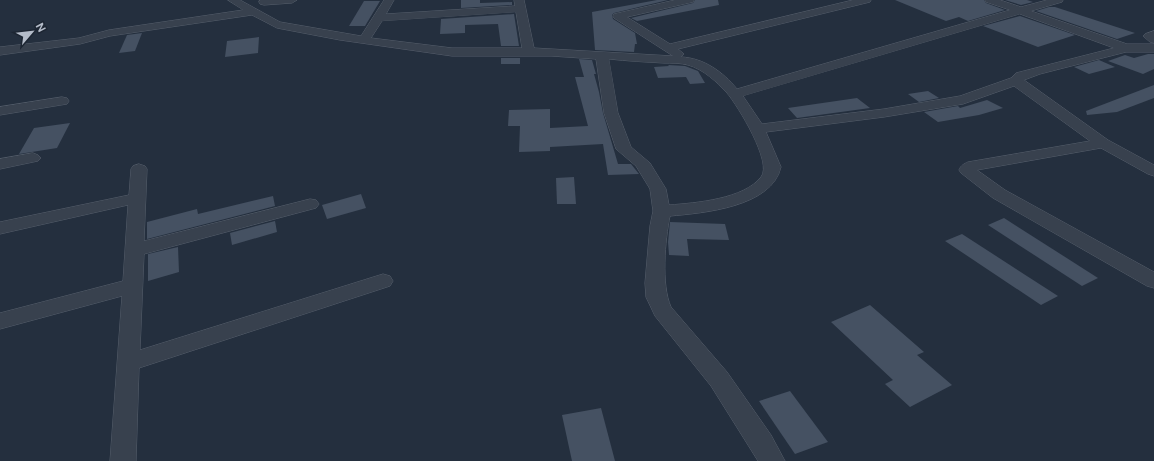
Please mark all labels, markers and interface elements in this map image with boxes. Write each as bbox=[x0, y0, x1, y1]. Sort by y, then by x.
north arrow bbox=[12, 12, 52, 52]
text: N bbox=[34, 21, 48, 34]

